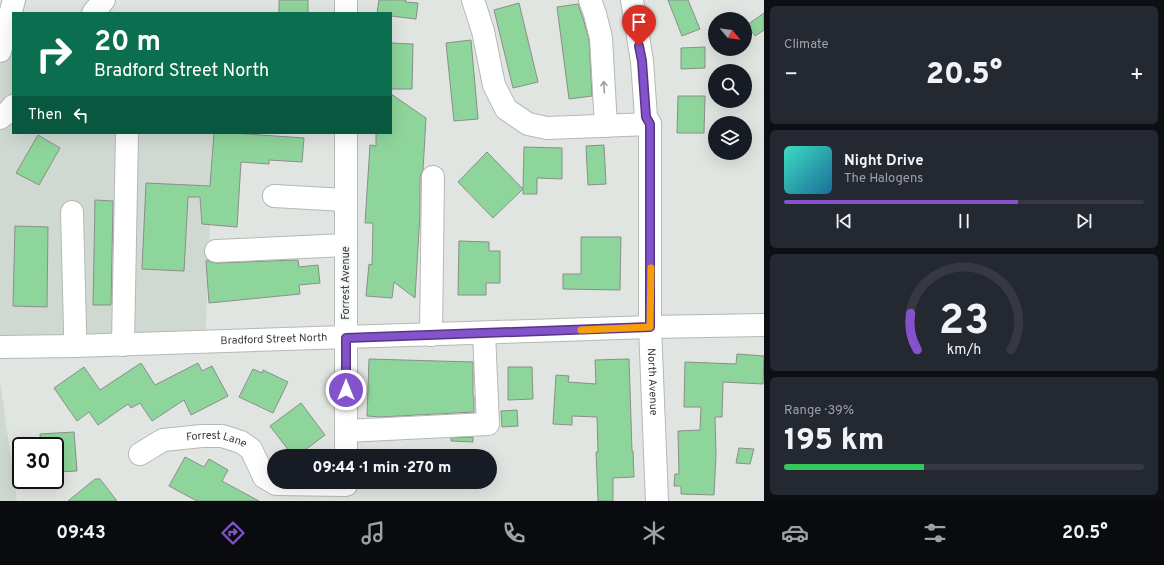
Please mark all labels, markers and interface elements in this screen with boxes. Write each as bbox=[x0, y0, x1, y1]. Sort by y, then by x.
pin bbox=[622, 5, 656, 46]
icon: arrive bbox=[628, 11, 650, 33]
north arrow bbox=[708, 12, 752, 56]
map controls bbox=[708, 12, 752, 160]
text: 20 m bbox=[94, 25, 161, 61]
icon: right bbox=[28, 28, 80, 80]
text: Climate bbox=[784, 37, 829, 53]
text: 20.5° bbox=[926, 57, 1002, 94]
text: Bradford Street North bbox=[94, 60, 269, 83]
text: − bbox=[784, 62, 798, 89]
text: + bbox=[1130, 62, 1144, 89]
button: search bbox=[708, 64, 752, 108]
one-way arrow bbox=[601, 81, 608, 94]
icon: left bbox=[70, 104, 92, 126]
text: Then bbox=[28, 106, 62, 125]
button: layers bbox=[708, 116, 752, 160]
text: Night Drive bbox=[844, 152, 924, 171]
text: The Halogens bbox=[844, 171, 923, 187]
icon: previous bbox=[833, 210, 855, 232]
icon: pause bbox=[953, 210, 975, 232]
icon: next bbox=[1073, 210, 1095, 232]
street label: Forrest Avenue bbox=[339, 246, 353, 320]
text: 23 bbox=[939, 296, 989, 349]
street label: Bradford Street North bbox=[220, 331, 328, 348]
text: km/h bbox=[947, 341, 981, 359]
street label: North Avenue bbox=[644, 348, 661, 416]
position arrow bbox=[325, 369, 367, 411]
text: Range · 39% bbox=[784, 403, 854, 419]
text: 195 km bbox=[784, 423, 884, 460]
street label: Forrest Lane bbox=[185, 429, 250, 451]
speed limit sign: 30 bbox=[12, 437, 64, 489]
text: 09:44 · 1 min · 270 m bbox=[313, 459, 451, 478]
icon: directions bbox=[219, 519, 247, 547]
icon: music bbox=[359, 519, 387, 547]
icon: phone bbox=[500, 519, 528, 547]
icon: climate bbox=[640, 519, 668, 547]
icon: car bbox=[781, 519, 809, 547]
icon: filters bbox=[921, 519, 949, 547]
text: 09:43 bbox=[56, 522, 106, 545]
text: 20.5° bbox=[1062, 522, 1108, 545]

